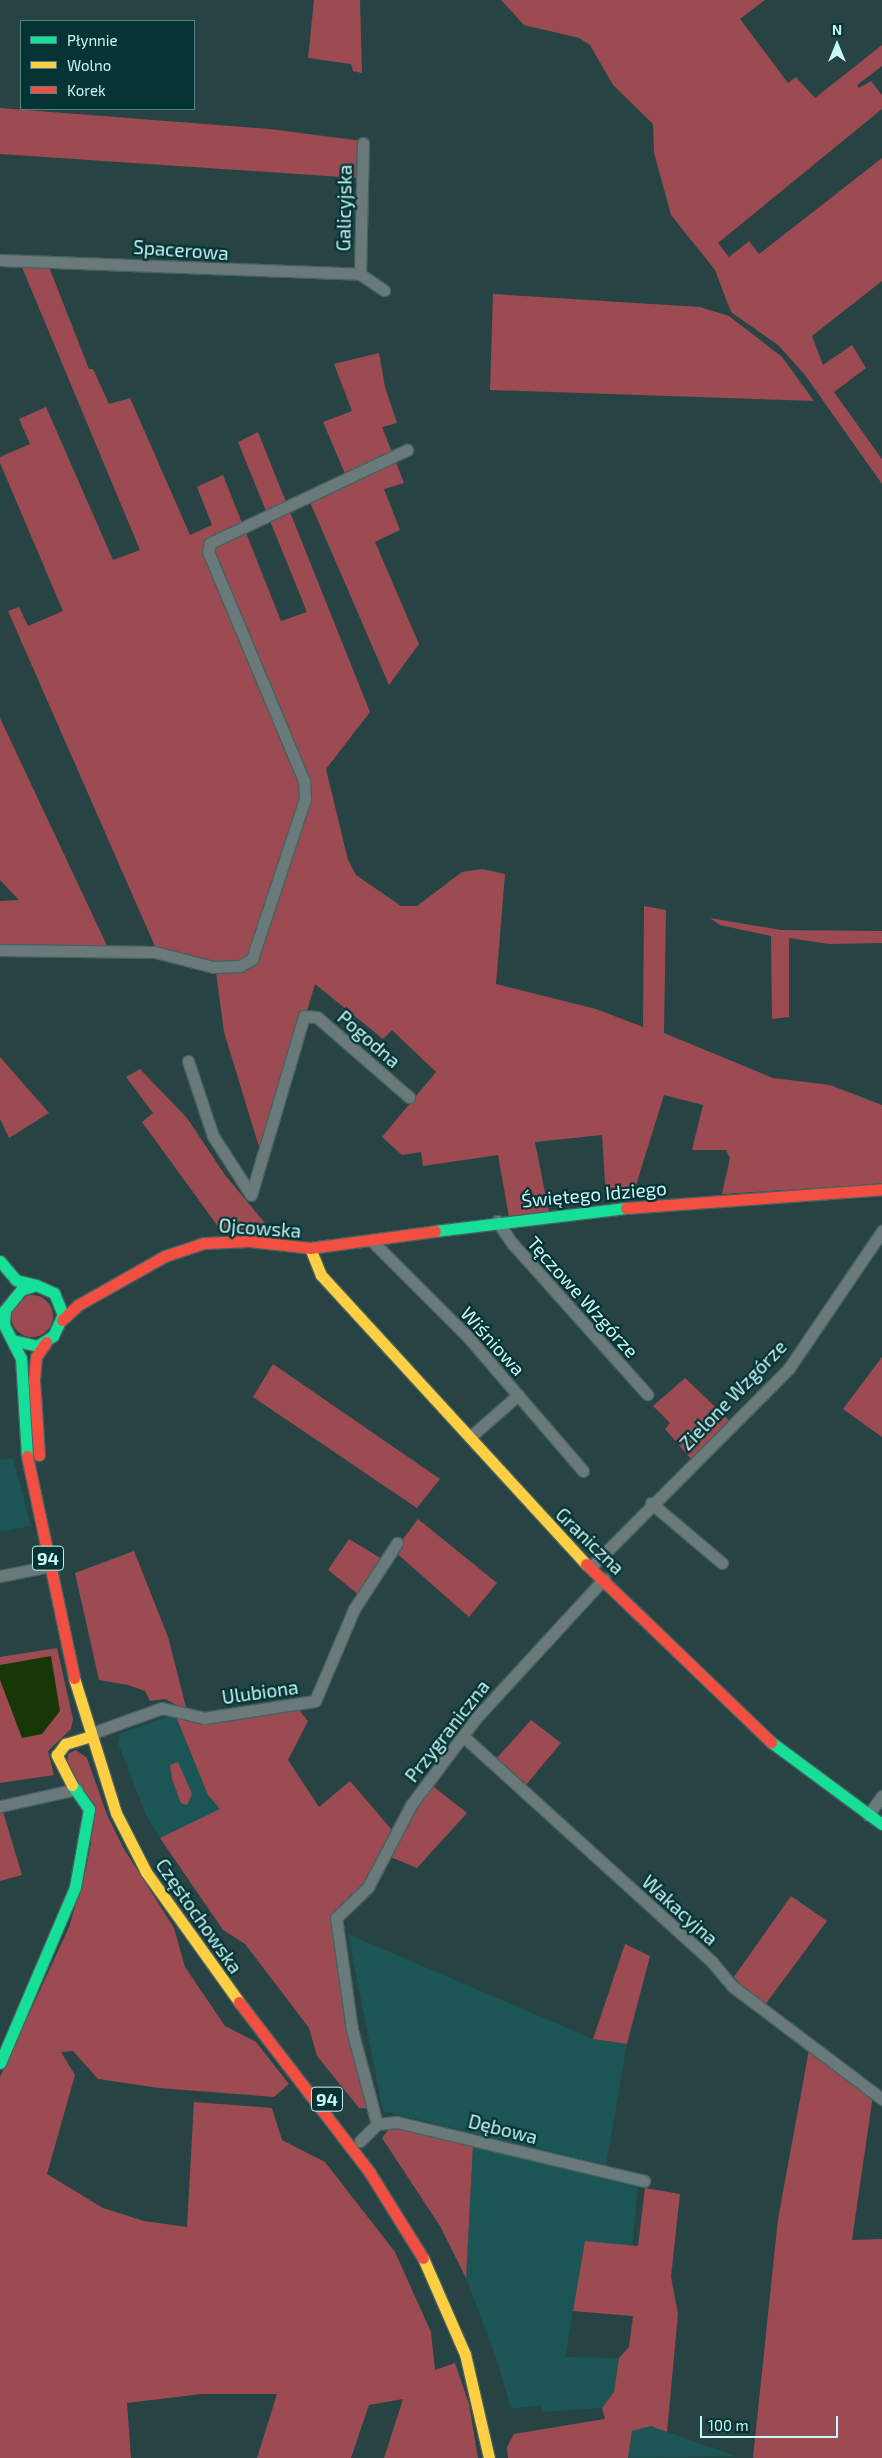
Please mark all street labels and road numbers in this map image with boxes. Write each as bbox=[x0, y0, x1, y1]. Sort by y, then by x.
street label: Galicyjska bbox=[332, 165, 356, 251]
street label: Spacerowa bbox=[133, 235, 229, 265]
street label: Pogodna bbox=[333, 1006, 405, 1072]
street label: Świętego Idziego bbox=[520, 1176, 668, 1212]
street label: Ojcowska bbox=[218, 1214, 302, 1242]
street label: Tęczowe Wzgórze bbox=[523, 1232, 643, 1362]
street label: Wiśniowa bbox=[456, 1302, 530, 1380]
street label: Zielone Wzgórze bbox=[675, 1335, 791, 1455]
street label: Graniczna bbox=[551, 1503, 629, 1579]
road number: 94 bbox=[32, 1542, 64, 1574]
street label: Ulubiona bbox=[220, 1675, 300, 1709]
street label: Przygraniczna bbox=[400, 1675, 494, 1787]
street label: Częstochowska bbox=[151, 1854, 247, 1978]
street label: Wakacyjna bbox=[637, 1870, 723, 1950]
road number: 94 bbox=[311, 2084, 343, 2114]
street label: Dębowa bbox=[466, 2109, 540, 2149]

